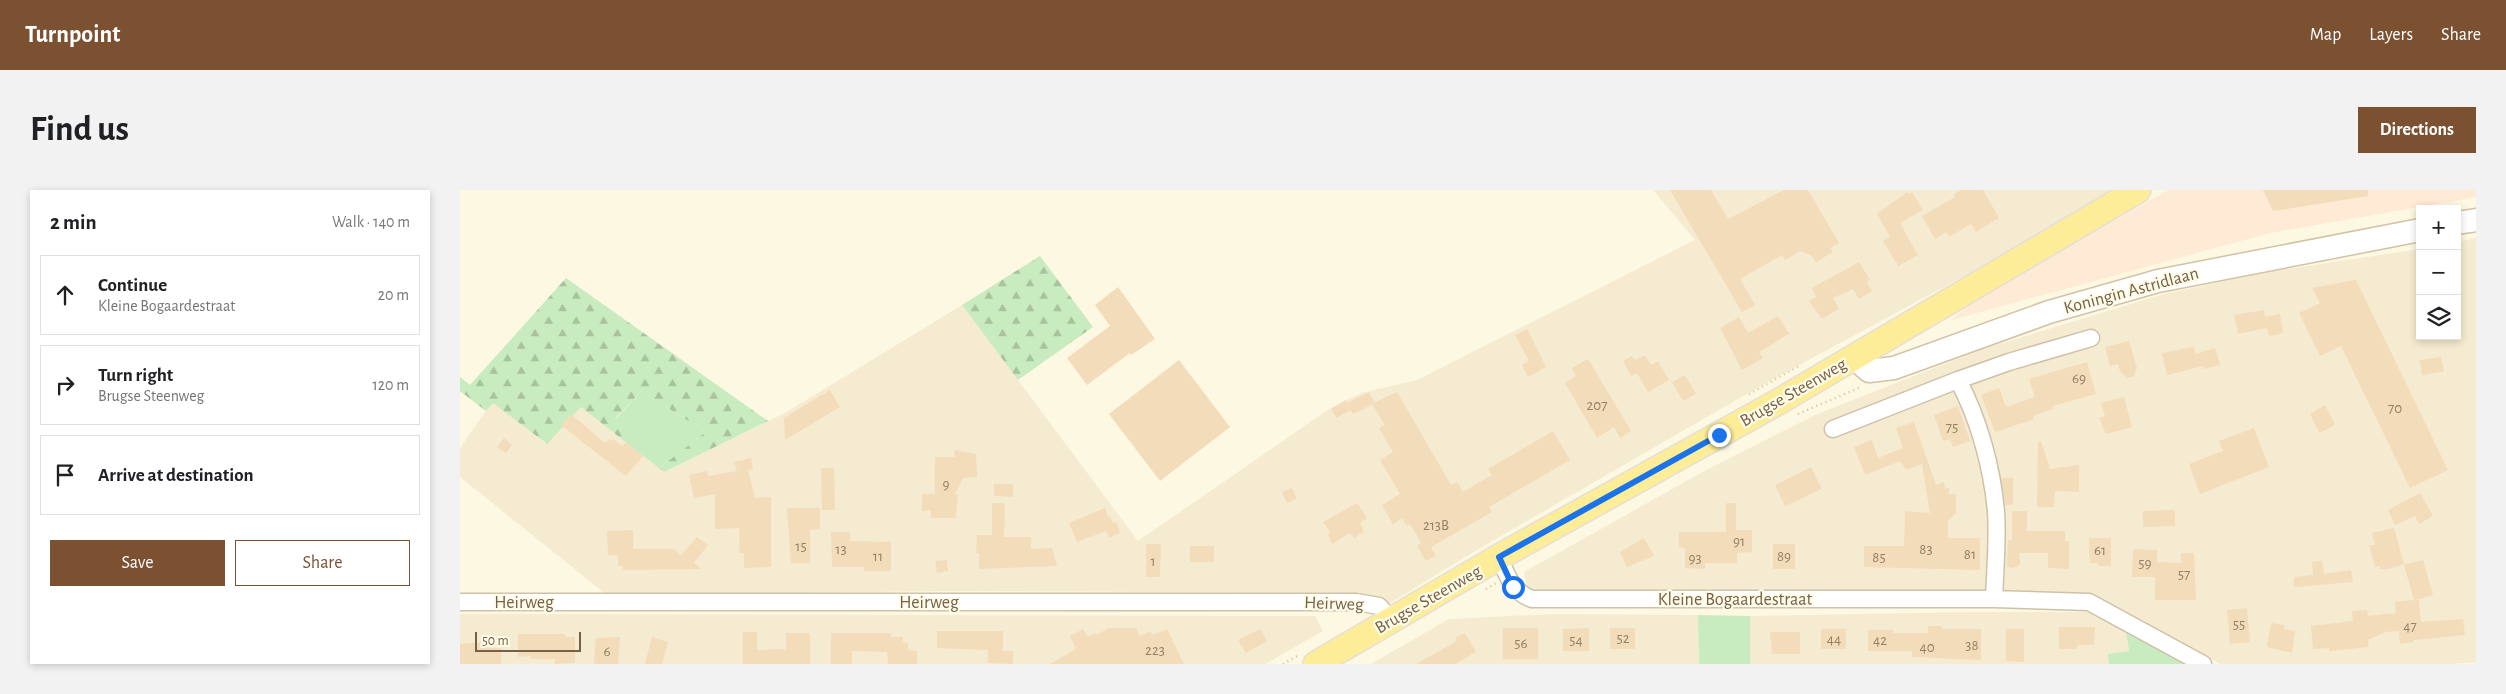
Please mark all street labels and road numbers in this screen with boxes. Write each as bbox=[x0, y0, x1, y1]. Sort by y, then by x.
street label: Koningin Astridlaan bbox=[2062, 264, 2201, 318]
street label: Brugse Steenweg bbox=[1737, 355, 1850, 431]
street label: Brugse Steenweg bbox=[1372, 562, 1485, 638]
street label: Kleine Bogaardestraat bbox=[1658, 591, 1813, 609]
street label: Heirweg bbox=[494, 594, 554, 612]
street label: Heirweg bbox=[899, 594, 959, 612]
street label: Heirweg bbox=[1304, 594, 1364, 614]

